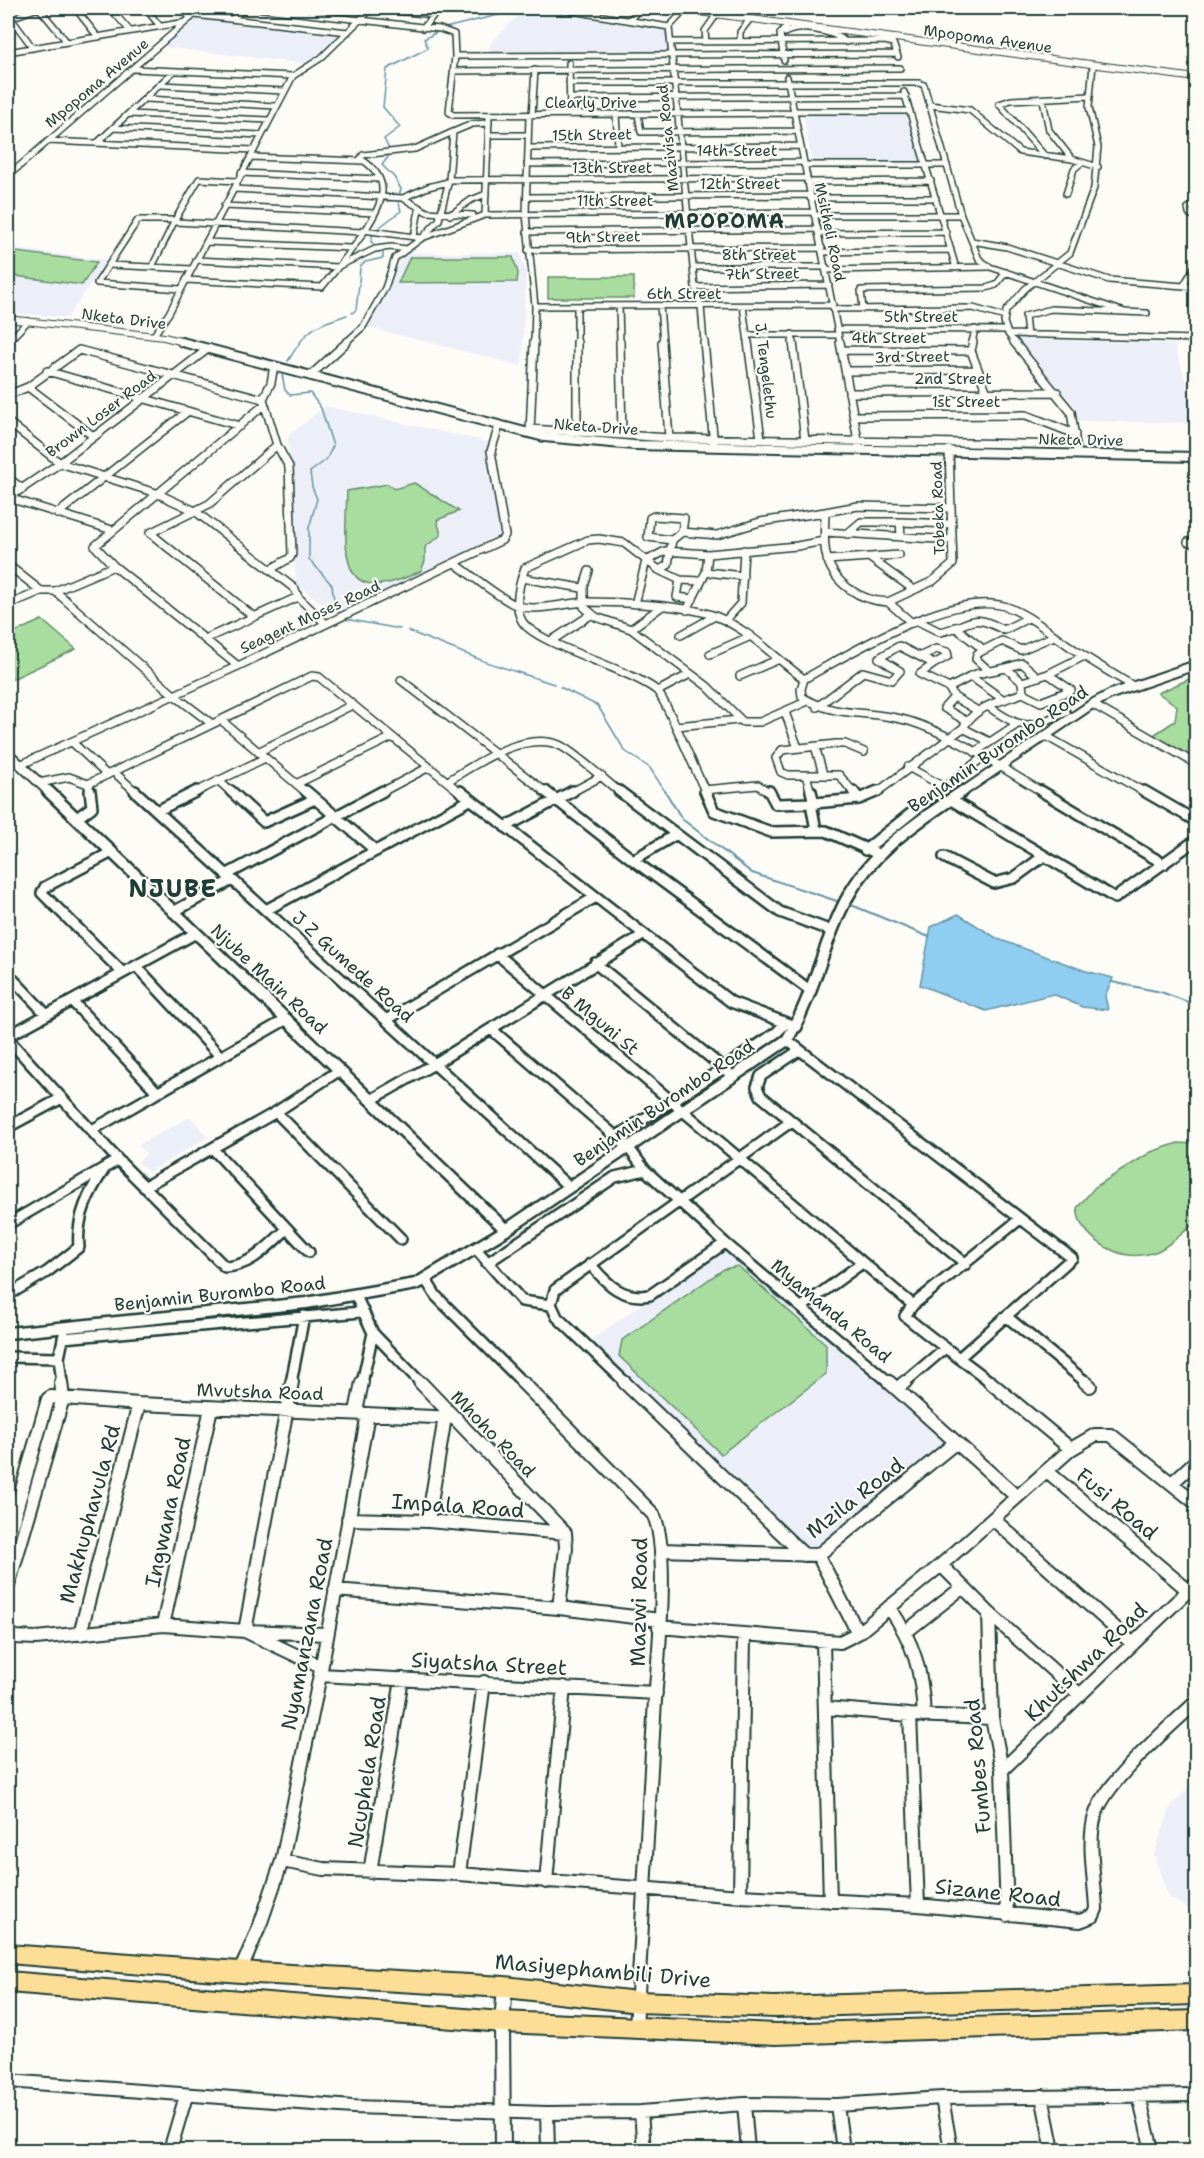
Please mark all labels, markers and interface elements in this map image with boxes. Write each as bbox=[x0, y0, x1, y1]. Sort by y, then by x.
street label: Mpopoma Avenue bbox=[922, 20, 1054, 58]
street label: Mpopoma Avenue bbox=[41, 34, 153, 132]
street label: Mazivisa Road bbox=[652, 83, 684, 193]
street label: Clearly Drive bbox=[545, 93, 637, 113]
street label: 15th Street bbox=[552, 124, 632, 146]
street label: 14th Street bbox=[697, 141, 777, 161]
street label: 13th Street bbox=[572, 158, 652, 178]
street label: 12th Street bbox=[700, 174, 780, 194]
street label: Msitheli Road bbox=[810, 181, 850, 284]
street label: 11th Street bbox=[577, 191, 653, 211]
district label: MPOPOMA bbox=[665, 208, 785, 234]
street label: 9th Street bbox=[565, 226, 641, 248]
street label: 8th Street bbox=[721, 245, 797, 265]
street label: 7th Street bbox=[724, 263, 800, 285]
street label: 6th Street bbox=[646, 284, 722, 304]
street label: Nketa Drive bbox=[80, 304, 168, 334]
street label: 5th Street bbox=[884, 307, 958, 327]
street label: J. Tengelethu bbox=[750, 322, 782, 420]
street label: 4th Street bbox=[851, 328, 927, 348]
street label: 3rd Street bbox=[874, 346, 950, 368]
street label: Brown Loser Road bbox=[42, 366, 161, 462]
street label: 2nd Street bbox=[914, 369, 992, 389]
street label: 1st Street bbox=[932, 392, 1000, 412]
street label: Nketa Drive bbox=[553, 414, 639, 440]
street label: Nketa Drive bbox=[1038, 429, 1124, 451]
street label: Tobeka Road bbox=[926, 460, 950, 555]
street label: Seagent Moses Road bbox=[237, 575, 384, 658]
street label: Benjamin Burombo Road bbox=[903, 680, 1093, 818]
district label: NJUBE bbox=[128, 873, 218, 905]
street label: J Z Gumede Road bbox=[287, 906, 419, 1028]
street label: Njube Main Road bbox=[205, 919, 333, 1039]
street label: B Mguni St bbox=[556, 981, 644, 1061]
street label: Benjamin Burombo Road bbox=[569, 1034, 759, 1172]
street label: Myamanda Road bbox=[766, 1254, 896, 1368]
street label: Benjamin Burombo Road bbox=[113, 1271, 327, 1317]
street label: Mvutsha Road bbox=[196, 1378, 324, 1406]
street label: Mhoho Road bbox=[445, 1385, 541, 1483]
street label: Makhuphavula Rd bbox=[53, 1422, 127, 1606]
street label: Ingwana Road bbox=[138, 1434, 198, 1590]
street label: Mzila Road bbox=[800, 1451, 910, 1545]
street label: Fusi Road bbox=[1070, 1462, 1164, 1546]
street label: Impala Road bbox=[391, 1487, 525, 1525]
street label: Nyamanzana Road bbox=[275, 1535, 339, 1733]
street label: Mazwi Road bbox=[624, 1537, 654, 1667]
street label: Khutshwa Road bbox=[1019, 1596, 1153, 1728]
street label: Siyatsha Street bbox=[410, 1646, 568, 1682]
street label: Ncuphela Road bbox=[341, 1694, 393, 1850]
street label: Fumbes Road bbox=[958, 1697, 998, 1835]
street label: Sizane Road bbox=[934, 1872, 1062, 1914]
street label: Masiyephambili Drive bbox=[494, 1948, 712, 1994]

